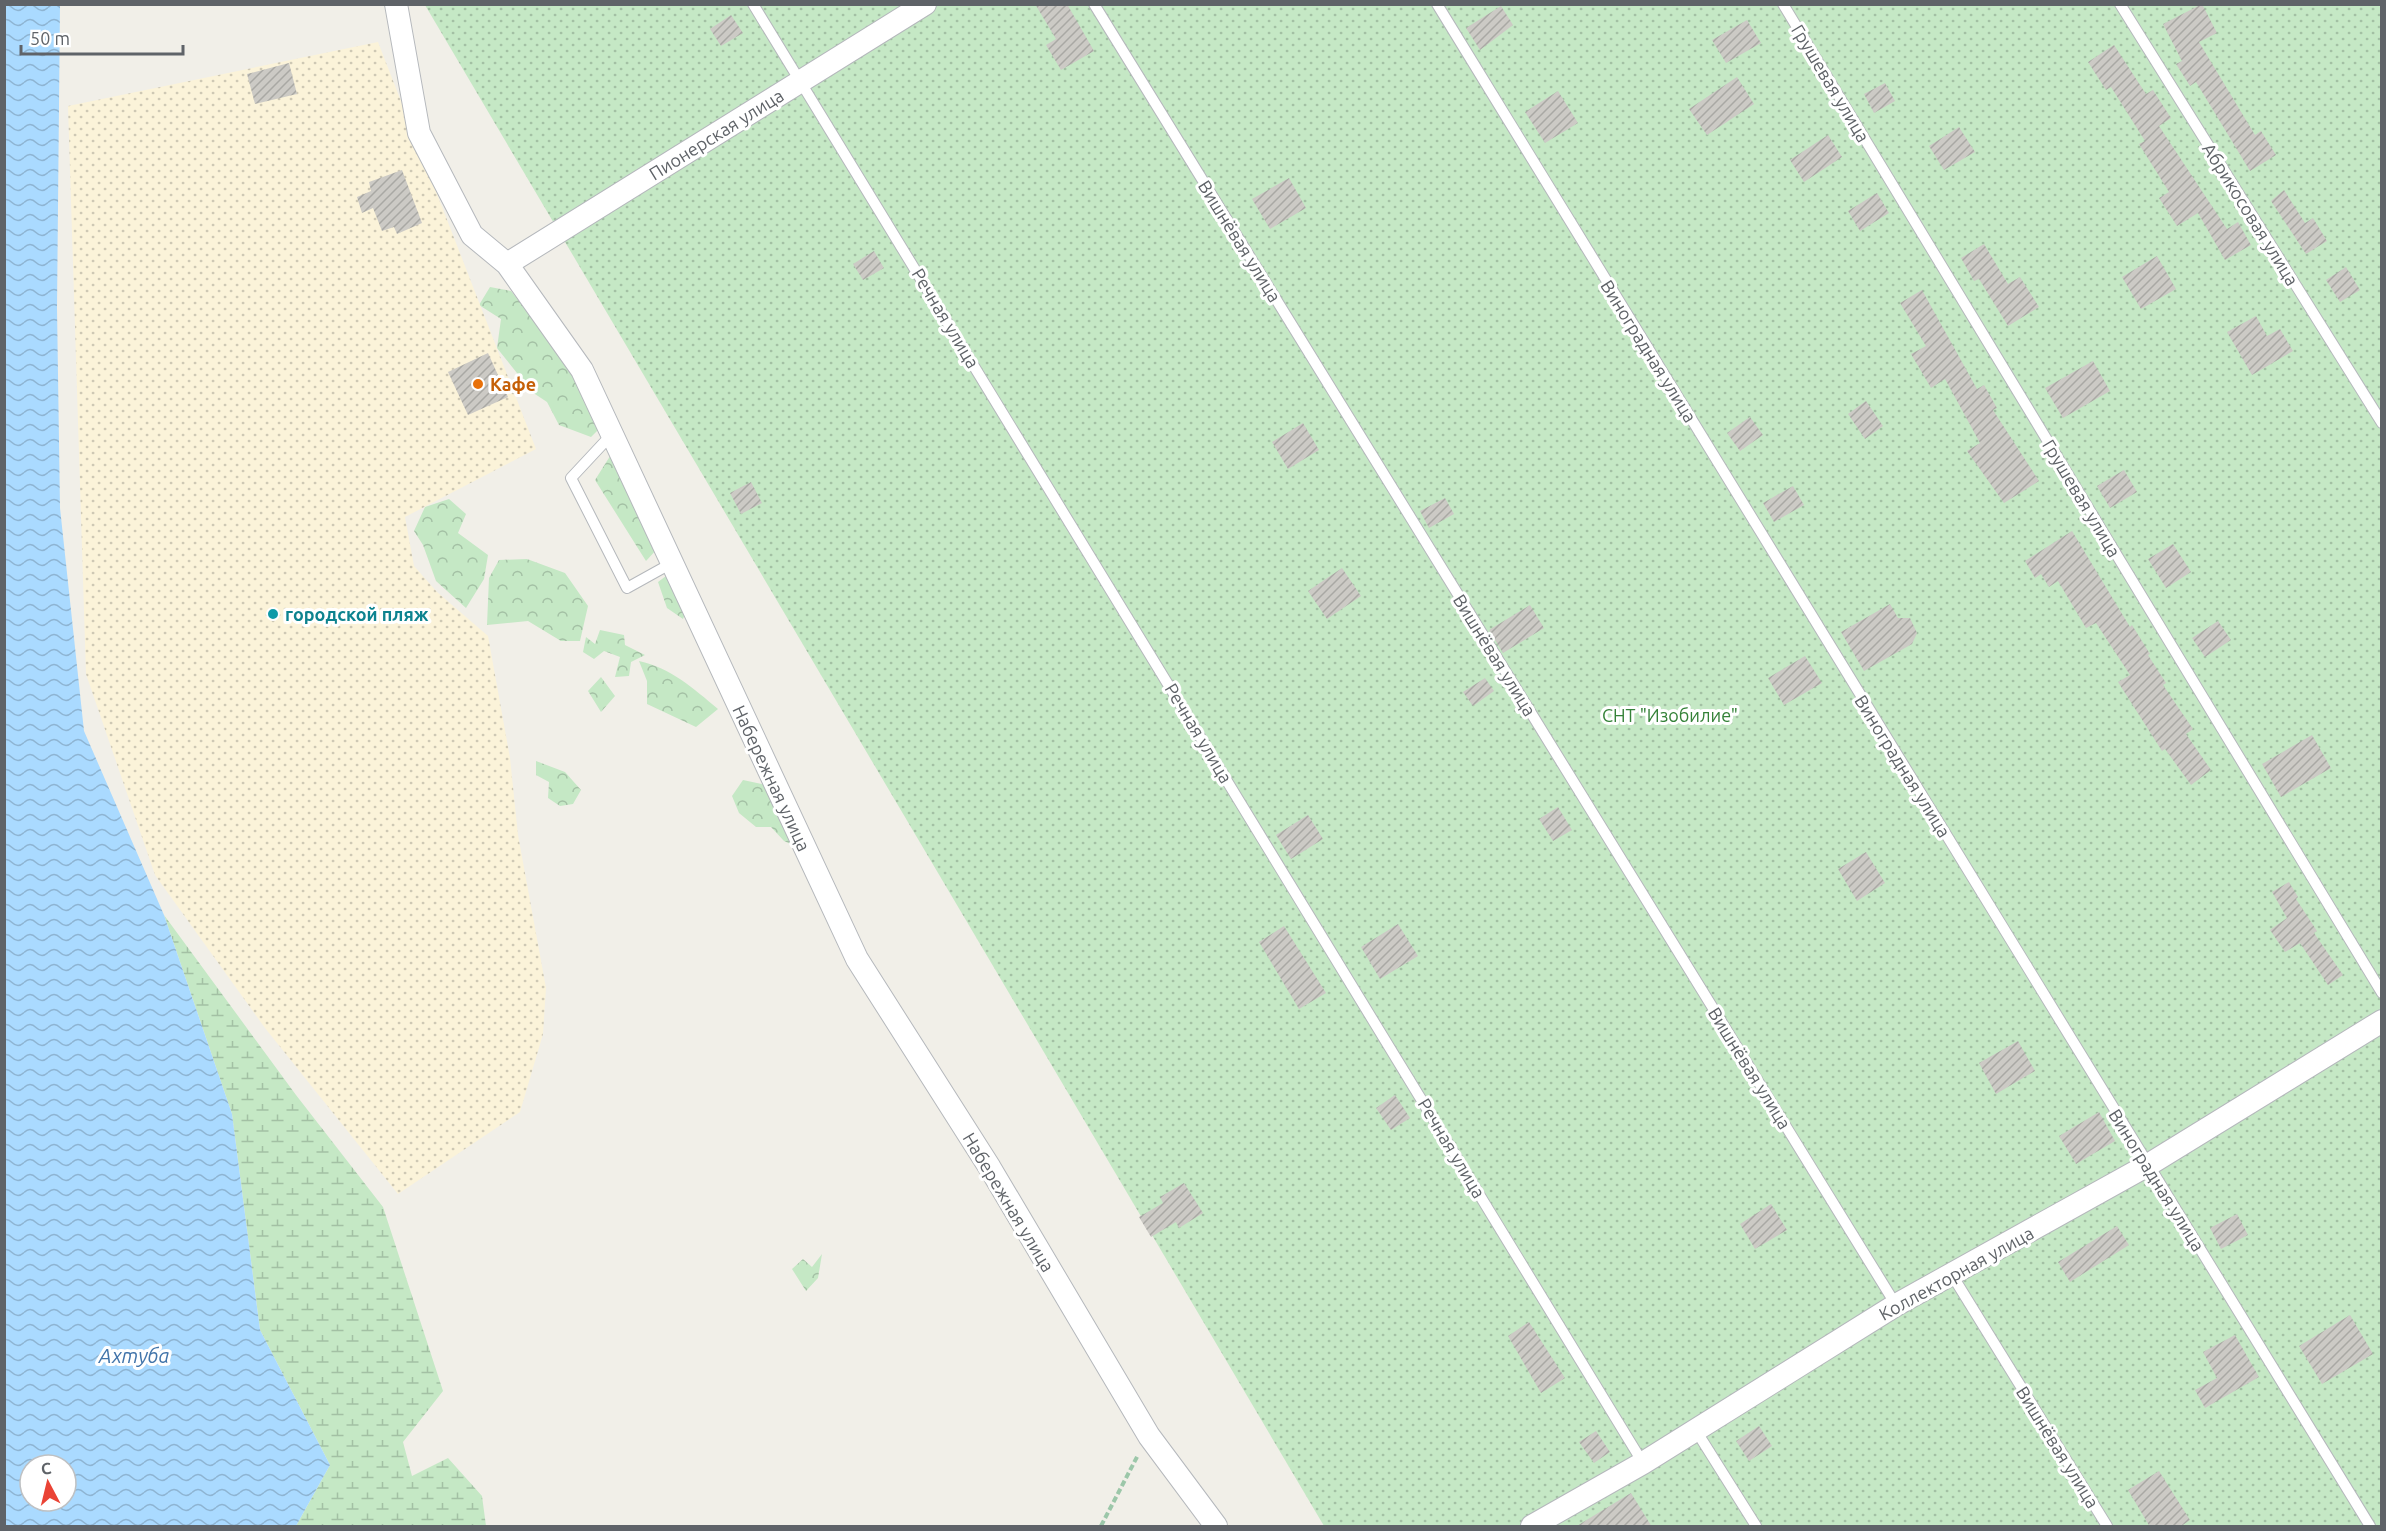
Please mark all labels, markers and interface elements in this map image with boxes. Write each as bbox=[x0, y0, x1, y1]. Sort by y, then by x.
scale bar bbox=[21, 18, 183, 56]
street label: Грушевая улица bbox=[1788, 21, 1874, 145]
text: 50 m bbox=[30, 28, 70, 48]
street label: Пионерская улица bbox=[645, 85, 787, 183]
street label: Абрикосовая улица bbox=[2199, 139, 2303, 289]
street label: Вишнёвая улица bbox=[1195, 177, 1285, 305]
street label: Речная улица bbox=[908, 265, 984, 371]
street label: Виноградная улица bbox=[1597, 276, 1701, 426]
place label: Кафе bbox=[490, 374, 536, 394]
marker: Кафе bbox=[471, 377, 485, 391]
street label: Грушевая улица bbox=[2039, 436, 2125, 560]
street label: Вишнёвая улица bbox=[1450, 591, 1540, 719]
place label: городской пляж bbox=[285, 604, 429, 624]
marker: городской пляж bbox=[266, 607, 280, 621]
street label: Речная улица bbox=[1161, 680, 1237, 786]
street label: Виноградная улица bbox=[1851, 691, 1955, 841]
street label: Набережная улица bbox=[729, 702, 815, 854]
park label: СНТ "Изобилие" bbox=[1602, 705, 1738, 725]
street label: Вишнёвая улица bbox=[1705, 1004, 1795, 1132]
street label: Речная улица bbox=[1414, 1095, 1490, 1201]
street label: Виноградная улица bbox=[2105, 1105, 2209, 1255]
street label: Набережная улица bbox=[960, 1129, 1058, 1275]
street label: Коллекторная улица bbox=[1875, 1222, 2037, 1324]
water label: Ахтуба bbox=[98, 1344, 169, 1367]
street label: Вишнёвая улица bbox=[2013, 1383, 2103, 1511]
north arrow bbox=[18, 1453, 78, 1513]
text: С bbox=[40, 1459, 52, 1478]

